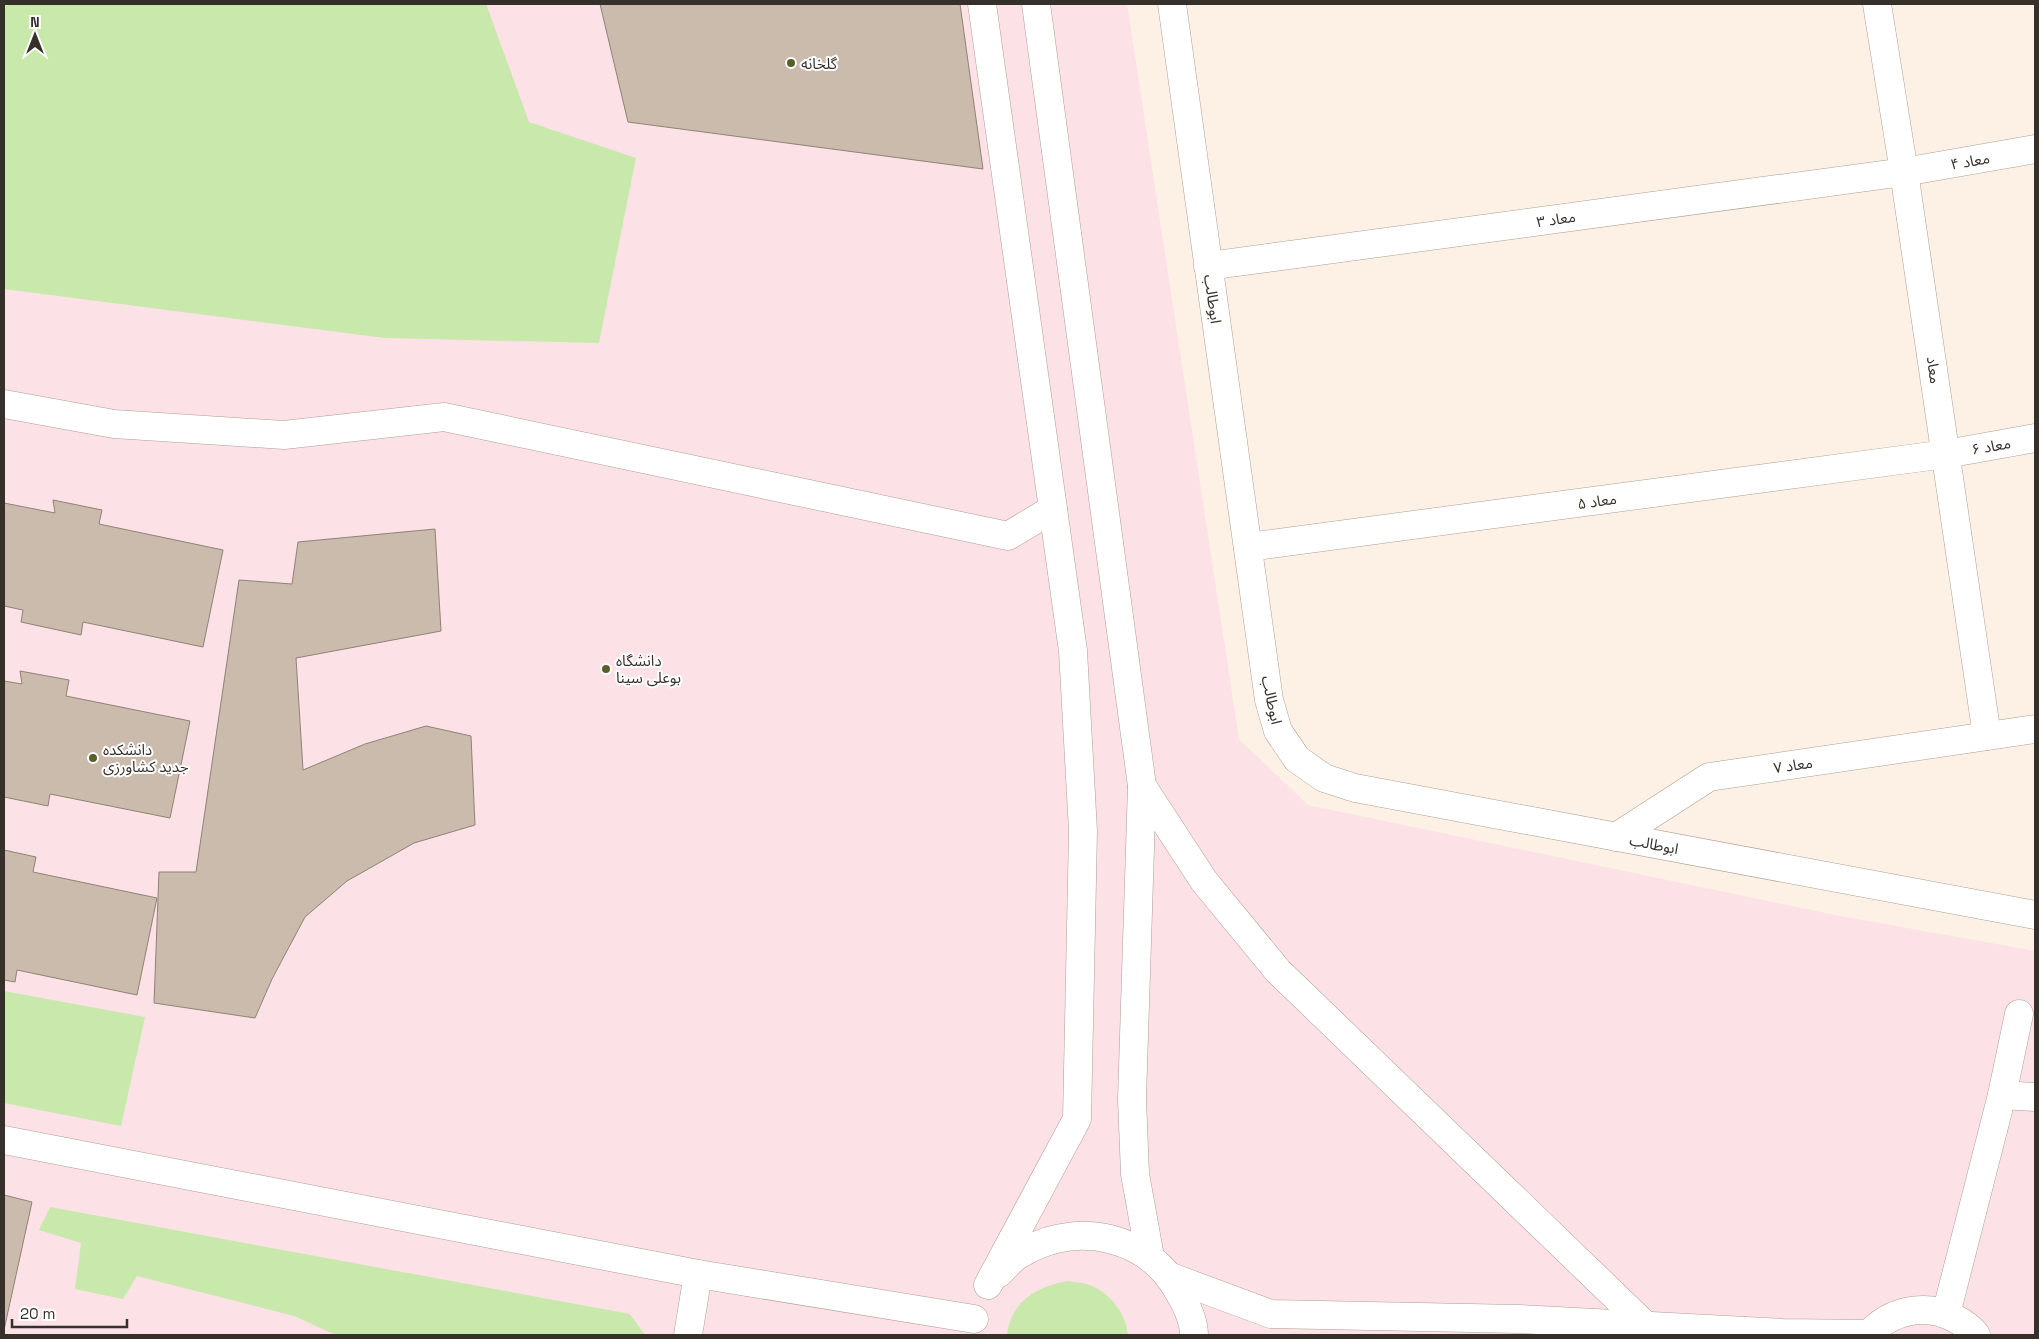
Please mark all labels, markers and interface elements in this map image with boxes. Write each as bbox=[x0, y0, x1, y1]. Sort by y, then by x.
north arrow bbox=[10, 10, 60, 60]
text: N bbox=[30, 13, 40, 31]
place label: گلخانه bbox=[801, 54, 838, 73]
marker: گلخانه bbox=[785, 57, 797, 69]
street label: معاد ۴ bbox=[1949, 148, 1991, 174]
street label: معاد ۳ bbox=[1535, 207, 1577, 231]
street label: ابوطالب bbox=[1200, 273, 1226, 325]
street label: معاد bbox=[1923, 355, 1945, 385]
street label: معاد ۶ bbox=[1970, 433, 2012, 459]
street label: معاد ۵ bbox=[1576, 489, 1618, 513]
place label: دانشگاه بوعلی سینا bbox=[616, 651, 681, 687]
marker: دانشگاه بوعلی سینا bbox=[600, 663, 612, 675]
street label: ابوطالب bbox=[1258, 674, 1286, 726]
place label: دانشکده جدید کشاورزی bbox=[103, 740, 189, 776]
marker: دانشکده جدید کشاورزی bbox=[87, 752, 99, 764]
street label: معاد ۷ bbox=[1772, 753, 1814, 777]
street label: ابوطالب bbox=[1628, 830, 1680, 858]
scale bar bbox=[12, 1296, 128, 1328]
text: 20 m bbox=[20, 1304, 55, 1323]

